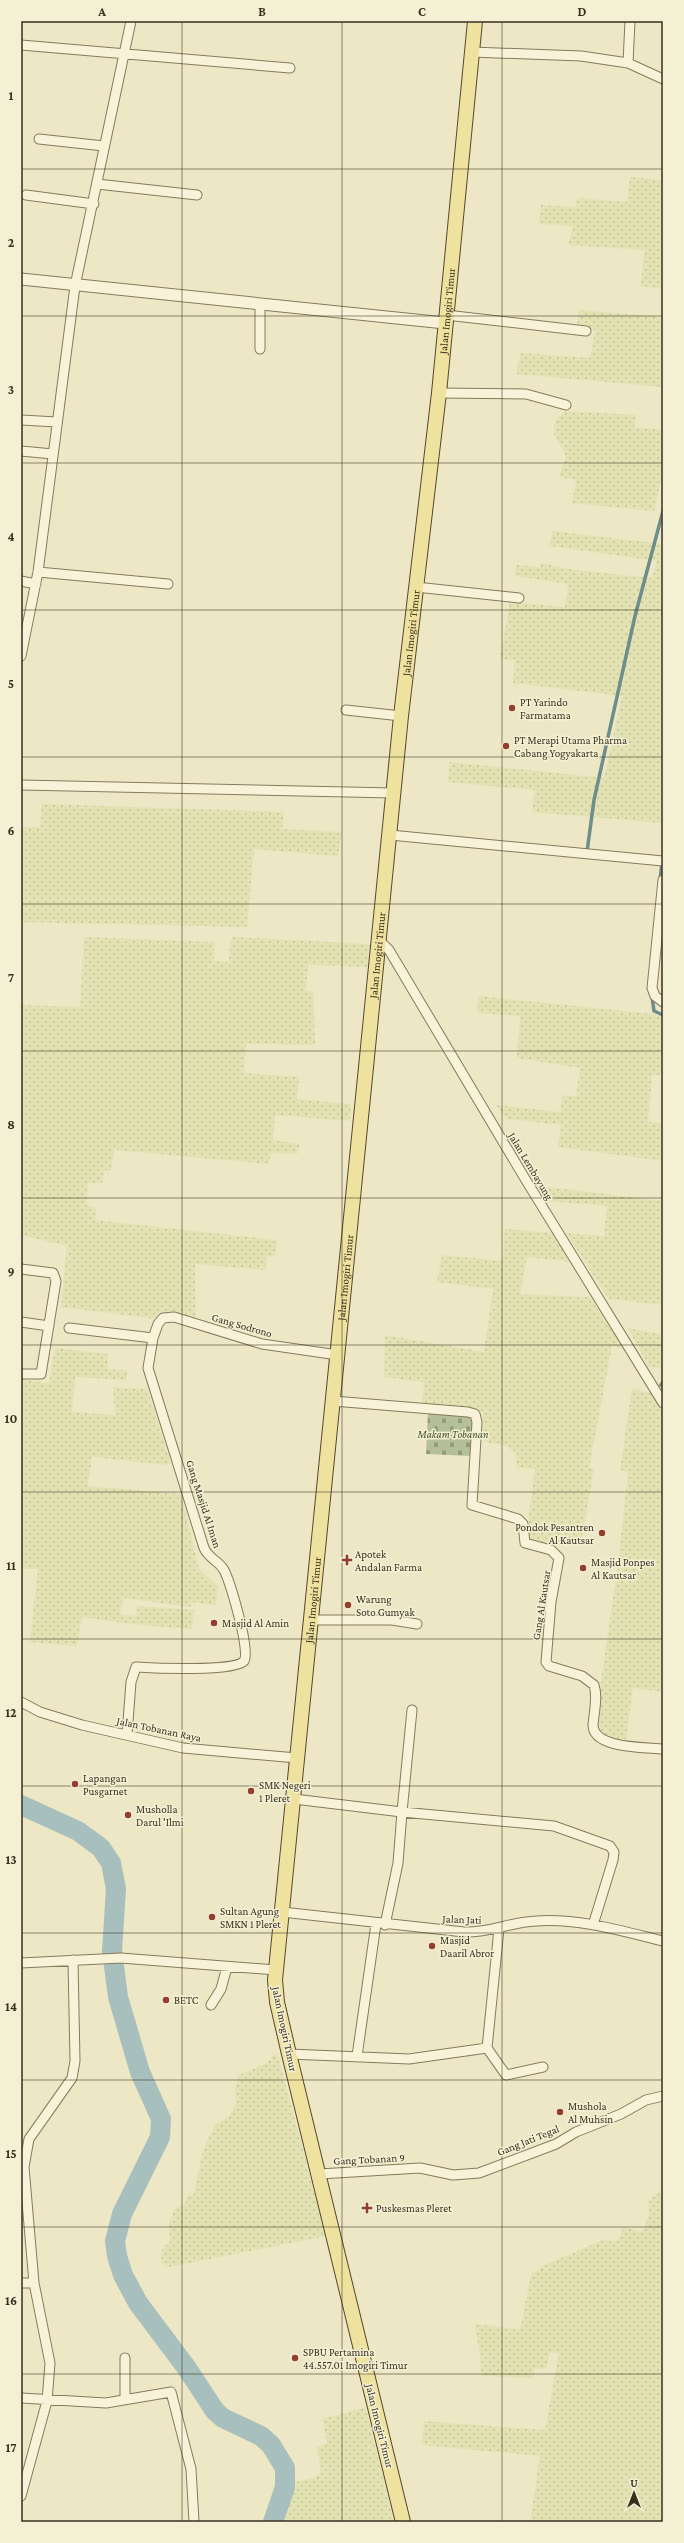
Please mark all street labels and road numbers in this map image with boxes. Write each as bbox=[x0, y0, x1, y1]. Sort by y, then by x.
street label: Jalan Imogiri Timur bbox=[437, 267, 457, 356]
street label: Jalan Imogiri Timur bbox=[400, 589, 422, 678]
street label: Jalan Imogiri Timur bbox=[367, 911, 387, 1000]
street label: Jalan Lembayung bbox=[505, 1129, 556, 1203]
street label: Jalan Imogiri Timur bbox=[335, 1234, 355, 1322]
street label: Gang Sodrono bbox=[210, 1311, 274, 1340]
street label: Gang Masjid Al Iman bbox=[183, 1459, 224, 1550]
street label: Jalan Imogiri Timur bbox=[303, 1556, 323, 1645]
street label: Gang Al Kautsar bbox=[530, 1569, 553, 1641]
street label: Jalan Tobanan Raya bbox=[114, 1714, 202, 1745]
street label: Jalan Jati bbox=[441, 1912, 482, 1927]
street label: Jalan Imogiri Timur bbox=[269, 1985, 300, 2073]
street label: Gang Jati Tegal bbox=[495, 2122, 561, 2159]
street label: Gang Tobanan 9 bbox=[333, 2151, 405, 2168]
street label: Jalan Imogiri Timur bbox=[363, 2382, 396, 2470]

